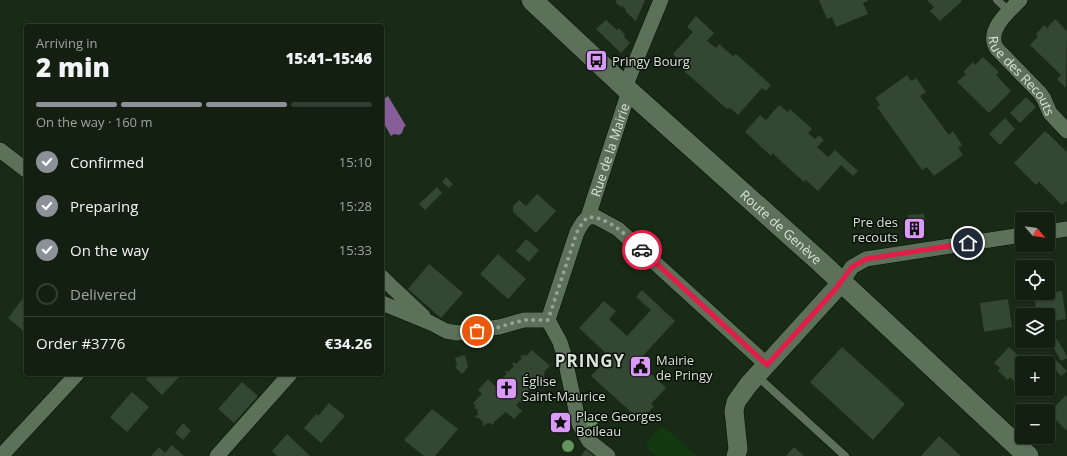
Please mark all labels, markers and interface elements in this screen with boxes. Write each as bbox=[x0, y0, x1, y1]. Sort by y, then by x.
text: Arriving in bbox=[36, 34, 98, 52]
street label: Rue des Recouts bbox=[984, 35, 1059, 118]
text: 15:41–15:46 bbox=[286, 48, 372, 68]
bus stop icon: Pringy Bourg bbox=[584, 48, 610, 74]
text: 2 min bbox=[36, 49, 110, 85]
place label: Pringy Bourg bbox=[612, 52, 690, 70]
street label: Rue de la Mairie bbox=[586, 101, 633, 199]
text: On the way · 160 m bbox=[36, 113, 152, 131]
icon: check bbox=[36, 151, 58, 173]
text: Confirmed bbox=[70, 152, 144, 172]
text: 15:10 bbox=[339, 153, 372, 171]
street label: Route de Genève bbox=[736, 186, 826, 268]
icon: check bbox=[36, 195, 58, 217]
text: Preparing bbox=[70, 196, 138, 216]
text: 15:28 bbox=[339, 197, 372, 215]
north arrow bbox=[1015, 212, 1055, 252]
map controls bbox=[1015, 212, 1055, 444]
place label: Pre des recouts bbox=[853, 213, 898, 246]
building icon: Pre des recouts bbox=[901, 216, 927, 242]
pin bbox=[951, 226, 985, 260]
courier bbox=[622, 230, 662, 270]
icon: home bbox=[957, 232, 979, 254]
icon: check bbox=[36, 239, 58, 261]
icon: car bbox=[631, 239, 653, 261]
text: On the way bbox=[70, 240, 149, 260]
text: 15:33 bbox=[339, 241, 372, 259]
button: locate bbox=[1015, 260, 1055, 300]
text: Delivered bbox=[70, 284, 137, 304]
button: layers bbox=[1015, 308, 1055, 348]
pin bbox=[460, 314, 494, 348]
icon: bag bbox=[466, 320, 488, 342]
text: Order #3776 bbox=[36, 333, 125, 353]
text: €34.26 bbox=[325, 333, 372, 353]
district label: PRINGY bbox=[555, 349, 625, 372]
place label: Mairie de Pringy bbox=[656, 351, 713, 384]
public building icon: Mairie de Pringy bbox=[627, 354, 653, 380]
button: + bbox=[1015, 356, 1055, 396]
place label: Église Saint-Maurice bbox=[522, 372, 605, 405]
church icon: Église Saint-Maurice bbox=[493, 375, 519, 401]
button: − bbox=[1015, 404, 1055, 444]
place label: Place Georges Boileau bbox=[576, 407, 662, 440]
place icon: Place Georges Boileau bbox=[548, 410, 574, 436]

